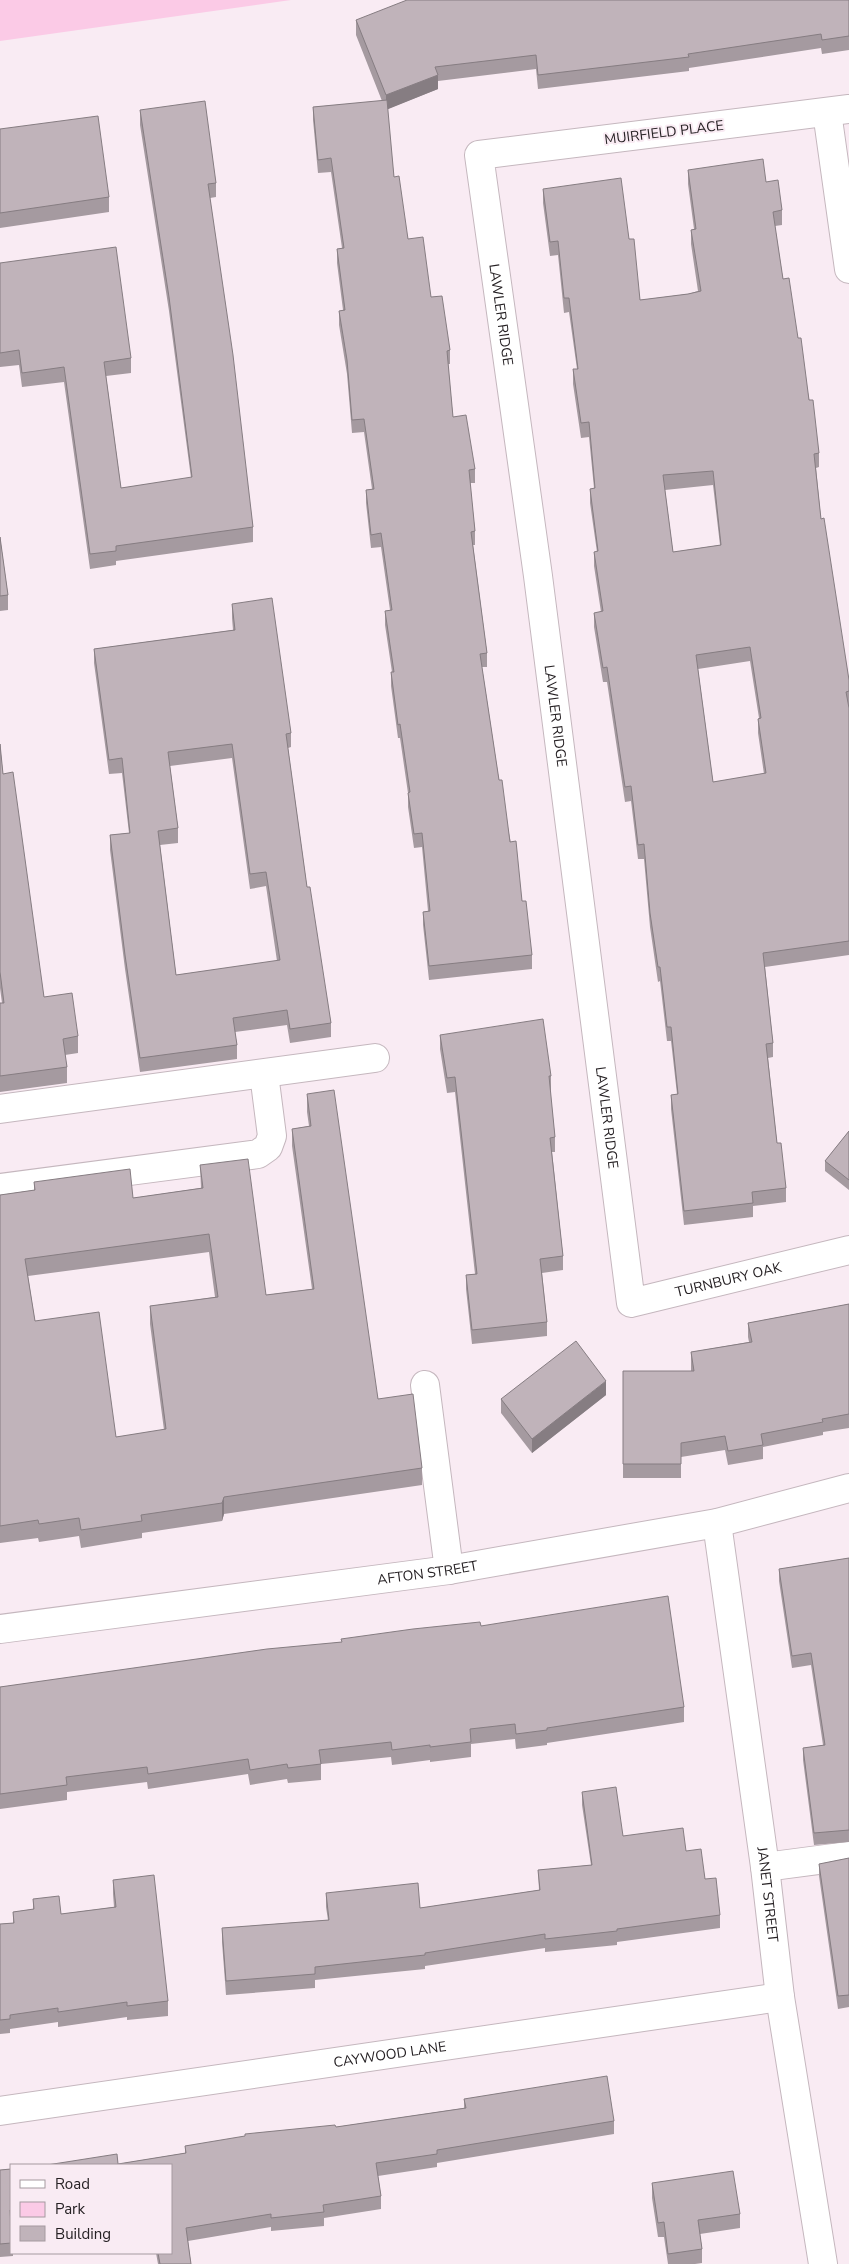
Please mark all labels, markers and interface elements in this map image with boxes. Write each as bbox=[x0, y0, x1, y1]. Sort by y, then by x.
street label: MUIRFIELD PLACE bbox=[603, 116, 725, 149]
street label: LAWLER RIDGE bbox=[484, 263, 517, 367]
street label: LAWLER RIDGE bbox=[539, 664, 571, 768]
street label: LAWLER RIDGE bbox=[591, 1066, 623, 1170]
street label: TURNBURY OAK bbox=[673, 1258, 784, 1302]
street label: AFTON STREET bbox=[376, 1556, 480, 1589]
street label: JANET STREET bbox=[752, 1845, 783, 1944]
street label: CAYWOOD LANE bbox=[332, 2037, 448, 2072]
legend bbox=[10, 2164, 172, 2254]
text: Road bbox=[55, 2174, 90, 2194]
text: Park bbox=[55, 2199, 85, 2219]
text: Building bbox=[55, 2224, 111, 2244]

